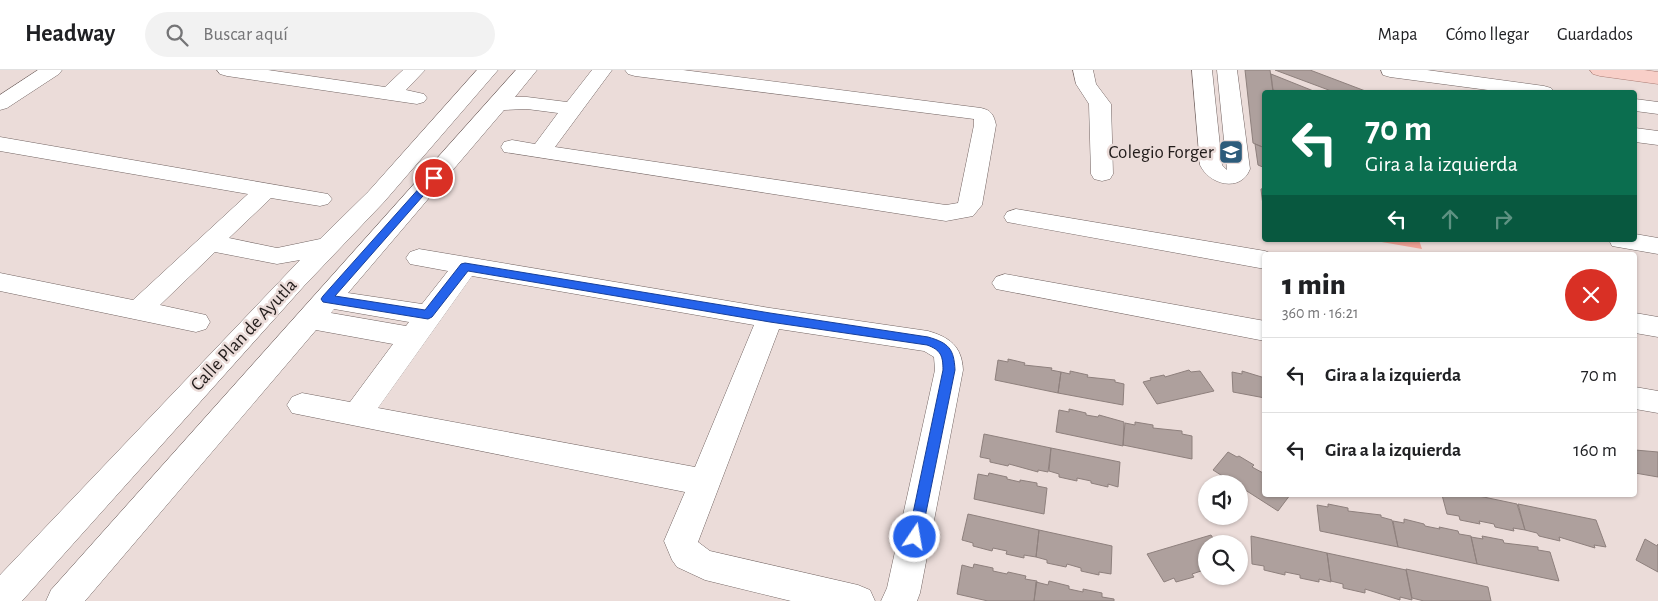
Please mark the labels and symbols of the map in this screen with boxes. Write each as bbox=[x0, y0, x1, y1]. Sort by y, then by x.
school or university icon: Colegio Forger bbox=[1218, 139, 1244, 165]
place label: Colegio Forger bbox=[1109, 143, 1214, 162]
pin bbox=[413, 157, 455, 199]
street label: Calle Plan de Ayutla bbox=[187, 275, 301, 395]
position arrow bbox=[888, 510, 940, 562]

